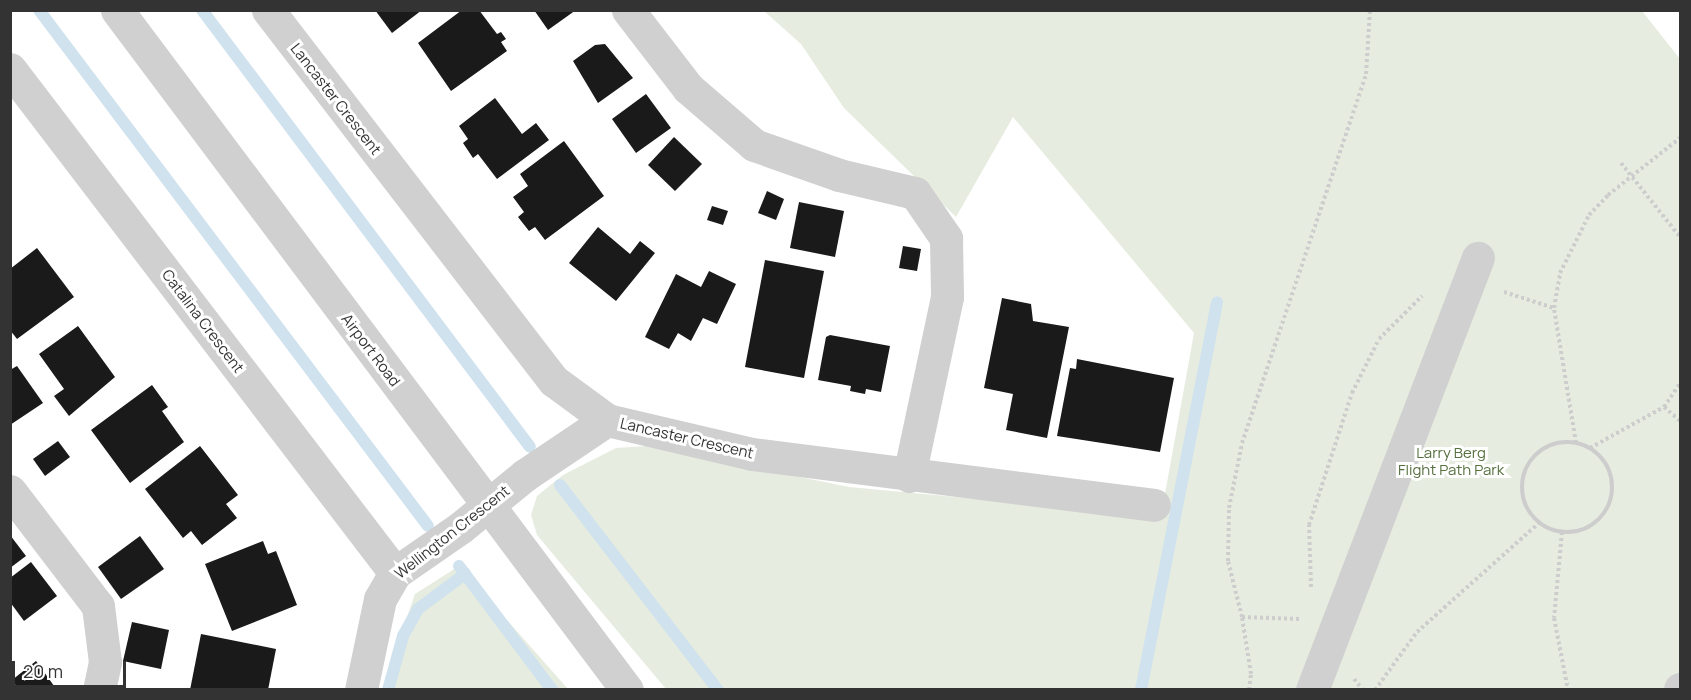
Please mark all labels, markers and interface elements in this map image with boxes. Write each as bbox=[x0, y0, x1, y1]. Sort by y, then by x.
street label: Lancaster Crescent bbox=[287, 40, 385, 158]
street label: Catalina Crescent bbox=[158, 266, 248, 376]
street label: Airport Road bbox=[338, 310, 404, 390]
street label: Lancaster Crescent bbox=[619, 414, 755, 462]
park label: Larry Berg Flight Path Park bbox=[1398, 443, 1504, 478]
street label: Wellington Crescent bbox=[391, 482, 513, 582]
scale bar bbox=[15, 649, 129, 687]
text: 20 m bbox=[23, 659, 63, 683]

